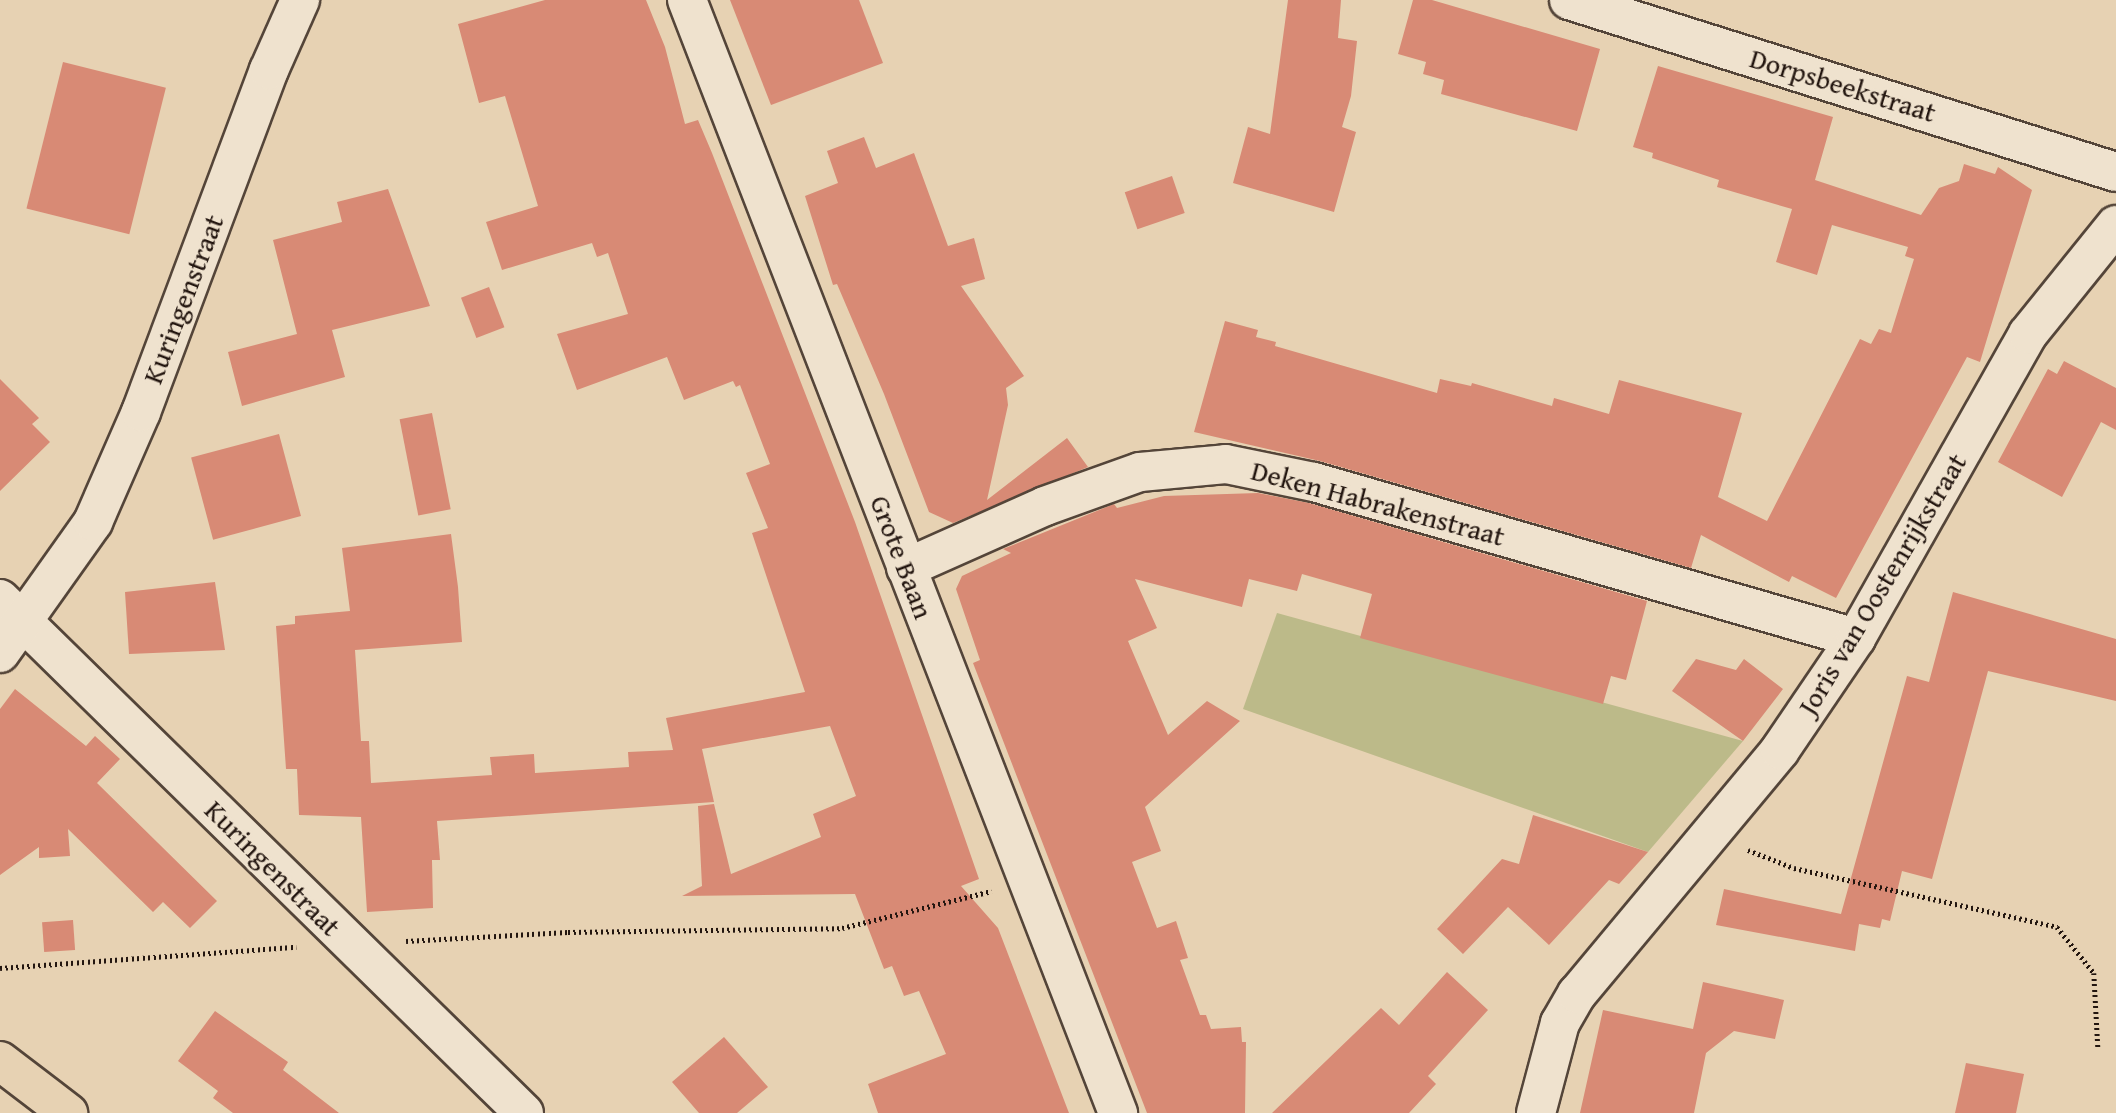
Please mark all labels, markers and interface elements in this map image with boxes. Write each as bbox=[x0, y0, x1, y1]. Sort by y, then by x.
street label: Dorpsbeekstraat bbox=[1746, 41, 1940, 129]
street label: Kuringenstraat bbox=[135, 210, 231, 388]
street label: Joris van Oostenrijkstraat bbox=[1791, 447, 1973, 721]
street label: Deken Habrakenstraat bbox=[1248, 453, 1508, 553]
street label: Grote Baan bbox=[863, 491, 941, 623]
street label: Kuringenstraat bbox=[198, 793, 348, 943]

